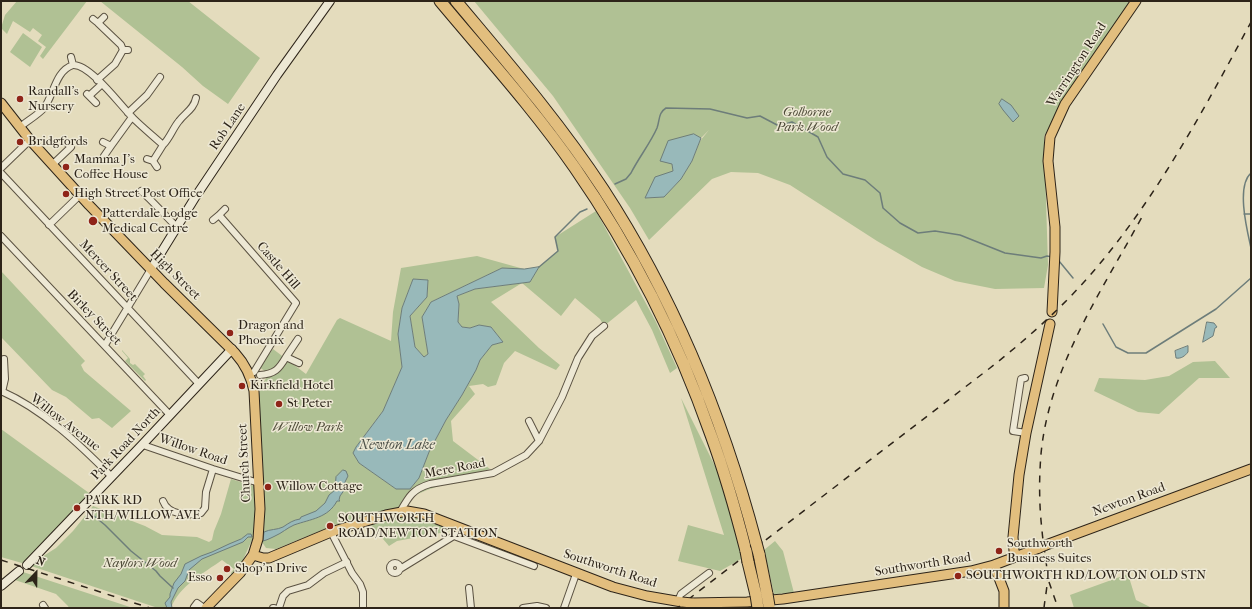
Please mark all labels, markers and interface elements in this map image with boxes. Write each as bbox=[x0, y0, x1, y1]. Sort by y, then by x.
street label: Warrington Road bbox=[1044, 20, 1110, 110]
place label: Randall's Nursery bbox=[28, 84, 79, 115]
marker: Randall's Nursery bbox=[15, 94, 25, 104]
street label: Rob Lane bbox=[207, 101, 249, 153]
park label: Golborne Park Wood bbox=[776, 105, 838, 136]
place label: Bridgfords bbox=[28, 134, 88, 150]
marker: Bridgfords bbox=[15, 137, 25, 147]
place label: Mamma J's Coffee House bbox=[74, 152, 148, 183]
marker: Mamma J's Coffee House bbox=[61, 162, 71, 172]
place label: High Street Post Office bbox=[74, 186, 202, 202]
marker: High Street Post Office bbox=[61, 189, 71, 199]
place label: Patterdale Lodge Medical Centre bbox=[102, 206, 198, 237]
marker: Patterdale Lodge Medical Centre bbox=[87, 215, 99, 227]
street label: Mercer Street bbox=[76, 237, 140, 305]
street label: Castle Hill bbox=[253, 239, 303, 293]
street label: High Street bbox=[146, 246, 204, 304]
street label: Birley Street bbox=[64, 287, 124, 349]
place label: Dragon and Phoenix bbox=[238, 318, 304, 349]
marker: Dragon and Phoenix bbox=[225, 328, 235, 338]
place label: Kirkfield Hotel bbox=[250, 378, 334, 394]
marker: Kirkfield Hotel bbox=[237, 381, 247, 391]
street label: Willow Avenue bbox=[27, 391, 103, 455]
place label: St Peter bbox=[287, 396, 332, 412]
marker: St Peter bbox=[274, 399, 284, 409]
street label: Park Road North bbox=[88, 404, 164, 484]
park label: Willow Park bbox=[273, 420, 343, 436]
street label: Church Street bbox=[235, 423, 255, 503]
street label: Willow Road bbox=[157, 431, 229, 469]
water label: Newton Lake bbox=[359, 438, 435, 454]
street label: Mere Road bbox=[423, 455, 487, 483]
place label: Willow Cottage bbox=[276, 479, 362, 495]
street label: Newton Road bbox=[1091, 480, 1167, 520]
marker: Willow Cottage bbox=[263, 482, 273, 492]
place label: PARK RD NTH/WILLOW AVE bbox=[85, 493, 200, 524]
marker: PARK RD NTH/WILLOW AVE bbox=[72, 503, 82, 513]
place label: SOUTHWORTH ROAD/NEWTON STATION bbox=[338, 511, 498, 542]
marker: SOUTHWORTH ROAD/NEWTON STATION bbox=[325, 521, 335, 531]
place label: Southworth Business Suites bbox=[1007, 536, 1091, 567]
marker: Southworth Business Suites bbox=[994, 546, 1004, 556]
street label: Southworth Road bbox=[561, 547, 659, 591]
street label: Southworth Road bbox=[874, 550, 972, 580]
north arrow bbox=[16, 553, 56, 593]
text: N bbox=[34, 554, 47, 569]
park label: Naylors Wood bbox=[103, 556, 177, 572]
place label: Shop'n Drive bbox=[235, 561, 307, 577]
marker: Shop'n Drive bbox=[222, 564, 232, 574]
place label: SOUTHWORTH RD/LOWTON OLD STN bbox=[966, 568, 1206, 584]
place label: Esso bbox=[188, 570, 212, 586]
marker: SOUTHWORTH RD/LOWTON OLD STN bbox=[953, 571, 963, 581]
marker: Esso bbox=[215, 573, 225, 583]

